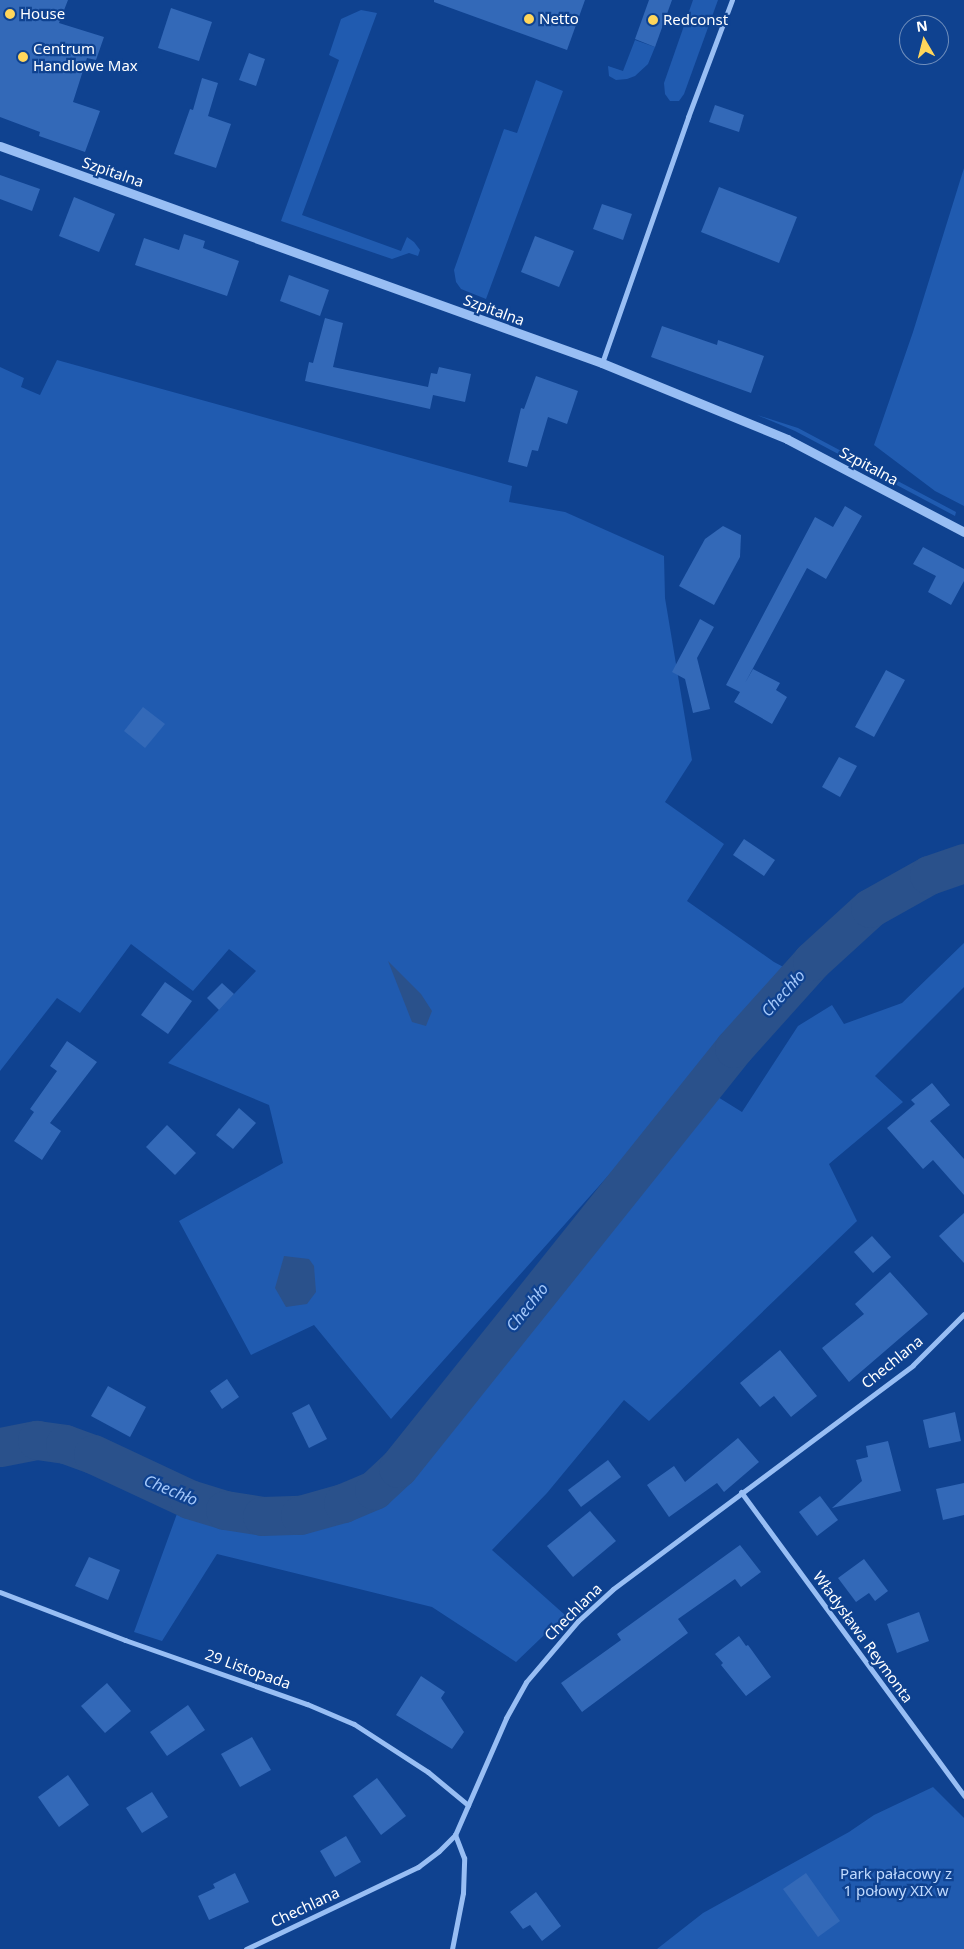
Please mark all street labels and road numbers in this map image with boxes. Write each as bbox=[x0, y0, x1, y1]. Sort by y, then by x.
street label: Szpitalna bbox=[80, 153, 146, 191]
street label: Szpitalna bbox=[461, 291, 527, 329]
street label: Szpitalna bbox=[837, 443, 901, 489]
street label: Chechlana bbox=[858, 1332, 926, 1392]
street label: Władysława Reymonta bbox=[809, 1568, 917, 1706]
street label: Chechlana bbox=[541, 1580, 605, 1644]
street label: 29 Listopada bbox=[203, 1645, 293, 1693]
street label: Chechlana bbox=[268, 1883, 342, 1931]

